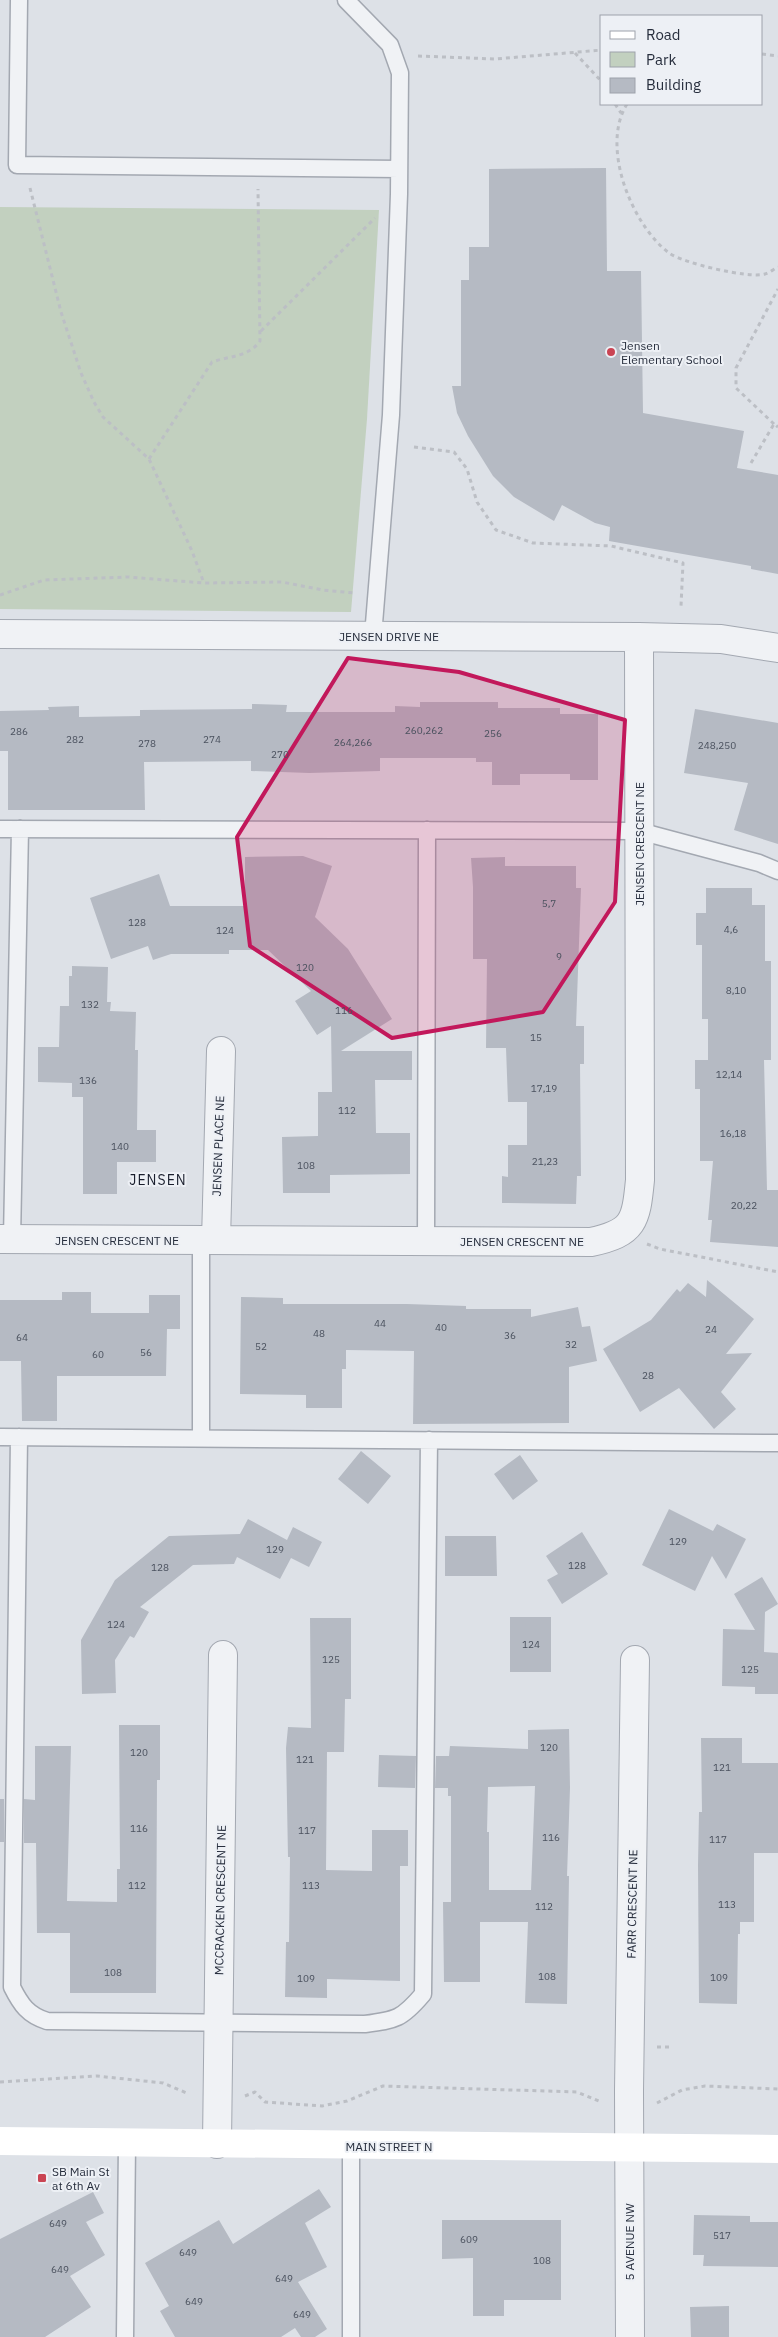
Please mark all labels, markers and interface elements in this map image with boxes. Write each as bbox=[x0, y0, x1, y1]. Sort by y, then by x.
legend bbox=[600, 15, 763, 105]
text: Road bbox=[646, 25, 681, 44]
text: Park bbox=[646, 50, 676, 69]
text: Building bbox=[646, 75, 701, 94]
place label: Jensen Elementary School bbox=[621, 338, 722, 367]
marker: Jensen Elementary School bbox=[605, 346, 617, 358]
street label: JENSEN DRIVE NE bbox=[339, 629, 439, 644]
house number: 260,262 bbox=[405, 724, 443, 737]
house number: 286 bbox=[10, 725, 28, 738]
house number: 256 bbox=[484, 727, 502, 740]
house number: 282 bbox=[66, 733, 84, 746]
house number: 274 bbox=[203, 733, 221, 746]
house number: 264,266 bbox=[334, 736, 372, 749]
house number: 278 bbox=[138, 737, 156, 750]
house number: 248,250 bbox=[698, 739, 736, 752]
house number: 270 bbox=[271, 748, 289, 761]
street label: JENSEN CRESCENT NE bbox=[632, 782, 647, 906]
house number: 5,7 bbox=[542, 897, 556, 910]
house number: 128 bbox=[128, 916, 146, 929]
house number: 4,6 bbox=[724, 923, 738, 936]
house number: 124 bbox=[216, 924, 234, 937]
house number: 9 bbox=[556, 950, 562, 963]
house number: 120 bbox=[296, 961, 314, 974]
house number: 8,10 bbox=[726, 984, 746, 997]
house number: 132 bbox=[81, 998, 99, 1011]
house number: 116 bbox=[335, 1004, 353, 1017]
house number: 15 bbox=[530, 1031, 542, 1044]
house number: 12,14 bbox=[716, 1068, 742, 1081]
house number: 136 bbox=[79, 1074, 97, 1087]
house number: 17,19 bbox=[531, 1082, 557, 1095]
street label: JENSEN PLACE NE bbox=[209, 1095, 227, 1197]
house number: 112 bbox=[338, 1104, 356, 1117]
house number: 16,18 bbox=[720, 1127, 746, 1140]
house number: 140 bbox=[111, 1140, 129, 1153]
house number: 21,23 bbox=[532, 1155, 558, 1168]
house number: 108 bbox=[297, 1159, 315, 1172]
district label: JENSEN bbox=[129, 1171, 187, 1189]
house number: 20,22 bbox=[731, 1199, 757, 1212]
street label: JENSEN CRESCENT NE bbox=[55, 1233, 179, 1248]
street label: JENSEN CRESCENT NE bbox=[460, 1234, 584, 1249]
house number: 44 bbox=[374, 1317, 386, 1330]
house number: 40 bbox=[435, 1321, 447, 1334]
house number: 24 bbox=[705, 1323, 717, 1336]
house number: 48 bbox=[313, 1327, 325, 1340]
house number: 36 bbox=[504, 1329, 516, 1342]
house number: 64 bbox=[16, 1331, 28, 1344]
house number: 32 bbox=[565, 1338, 577, 1351]
house number: 52 bbox=[255, 1340, 267, 1353]
house number: 56 bbox=[140, 1346, 152, 1359]
house number: 60 bbox=[92, 1348, 104, 1361]
house number: 28 bbox=[642, 1369, 654, 1382]
house number: 129 bbox=[669, 1535, 687, 1548]
house number: 129 bbox=[266, 1543, 284, 1556]
house number: 128 bbox=[568, 1559, 586, 1572]
house number: 128 bbox=[151, 1561, 169, 1574]
house number: 124 bbox=[107, 1618, 125, 1631]
house number: 124 bbox=[522, 1638, 540, 1651]
house number: 125 bbox=[322, 1653, 340, 1666]
house number: 125 bbox=[741, 1663, 759, 1676]
house number: 120 bbox=[540, 1741, 558, 1754]
house number: 120 bbox=[130, 1746, 148, 1759]
house number: 121 bbox=[296, 1753, 314, 1766]
house number: 121 bbox=[713, 1761, 731, 1774]
house number: 116 bbox=[130, 1822, 148, 1835]
house number: 117 bbox=[298, 1824, 316, 1837]
street label: MCCRACKEN CRESCENT NE bbox=[211, 1825, 229, 1975]
house number: 116 bbox=[542, 1831, 560, 1844]
house number: 117 bbox=[709, 1833, 727, 1846]
street label: FARR CRESCENT NE bbox=[624, 1849, 640, 1959]
house number: 112 bbox=[128, 1879, 146, 1892]
house number: 113 bbox=[302, 1879, 320, 1892]
house number: 113 bbox=[718, 1898, 736, 1911]
house number: 112 bbox=[535, 1900, 553, 1913]
house number: 108 bbox=[104, 1966, 122, 1979]
house number: 108 bbox=[538, 1970, 556, 1983]
house number: 109 bbox=[710, 1971, 728, 1984]
house number: 109 bbox=[297, 1972, 315, 1985]
street label: MAIN STREET N bbox=[345, 2139, 433, 2154]
place label: SB Main St at 6th Av bbox=[52, 2164, 110, 2193]
marker: SB Main St at 6th Av bbox=[36, 2172, 48, 2184]
street label: 5 AVENUE NW bbox=[622, 2203, 637, 2281]
house number: 649 bbox=[49, 2217, 67, 2230]
house number: 517 bbox=[713, 2229, 731, 2242]
house number: 609 bbox=[460, 2233, 478, 2246]
house number: 649 bbox=[179, 2246, 197, 2259]
house number: 108 bbox=[533, 2254, 551, 2267]
house number: 649 bbox=[51, 2263, 69, 2276]
house number: 649 bbox=[275, 2272, 293, 2285]
house number: 649 bbox=[185, 2295, 203, 2308]
house number: 649 bbox=[293, 2308, 311, 2321]

